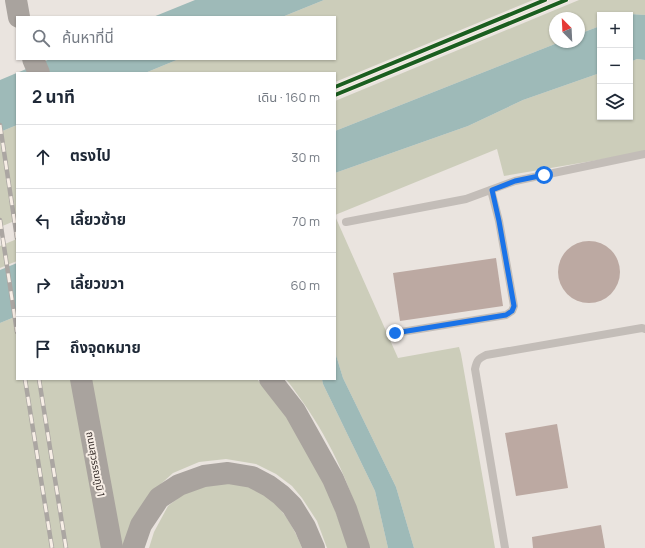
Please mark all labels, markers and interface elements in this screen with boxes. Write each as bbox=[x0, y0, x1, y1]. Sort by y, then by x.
north arrow bbox=[549, 12, 585, 48]
map controls bbox=[597, 12, 633, 120]
button: + bbox=[597, 12, 633, 48]
search box bbox=[16, 16, 336, 60]
icon: search bbox=[30, 27, 52, 49]
text: ค้นหาที่นี่ bbox=[62, 27, 114, 48]
button: − bbox=[597, 48, 633, 84]
button: layers bbox=[597, 84, 633, 120]
text: 2 นาที bbox=[32, 85, 75, 108]
text: เดิน · 160 m bbox=[257, 88, 320, 106]
text: ตรงไป bbox=[70, 145, 111, 166]
icon: ahead bbox=[32, 146, 54, 168]
text: 30 m bbox=[291, 148, 320, 166]
route start bbox=[535, 166, 553, 184]
text: เลี้ยวซ้าย bbox=[70, 209, 126, 230]
icon: left bbox=[32, 210, 54, 232]
text: 70 m bbox=[292, 212, 320, 230]
text: เลี้ยวขวา bbox=[70, 273, 124, 294]
icon: right bbox=[32, 274, 54, 296]
text: 60 m bbox=[290, 276, 320, 294]
route end bbox=[386, 324, 404, 342]
text: ถึงจุดหมาย bbox=[70, 337, 141, 358]
icon: arrive bbox=[32, 338, 54, 360]
street label: ถนนสุวรรณภูมิ 1 bbox=[83, 430, 109, 498]

